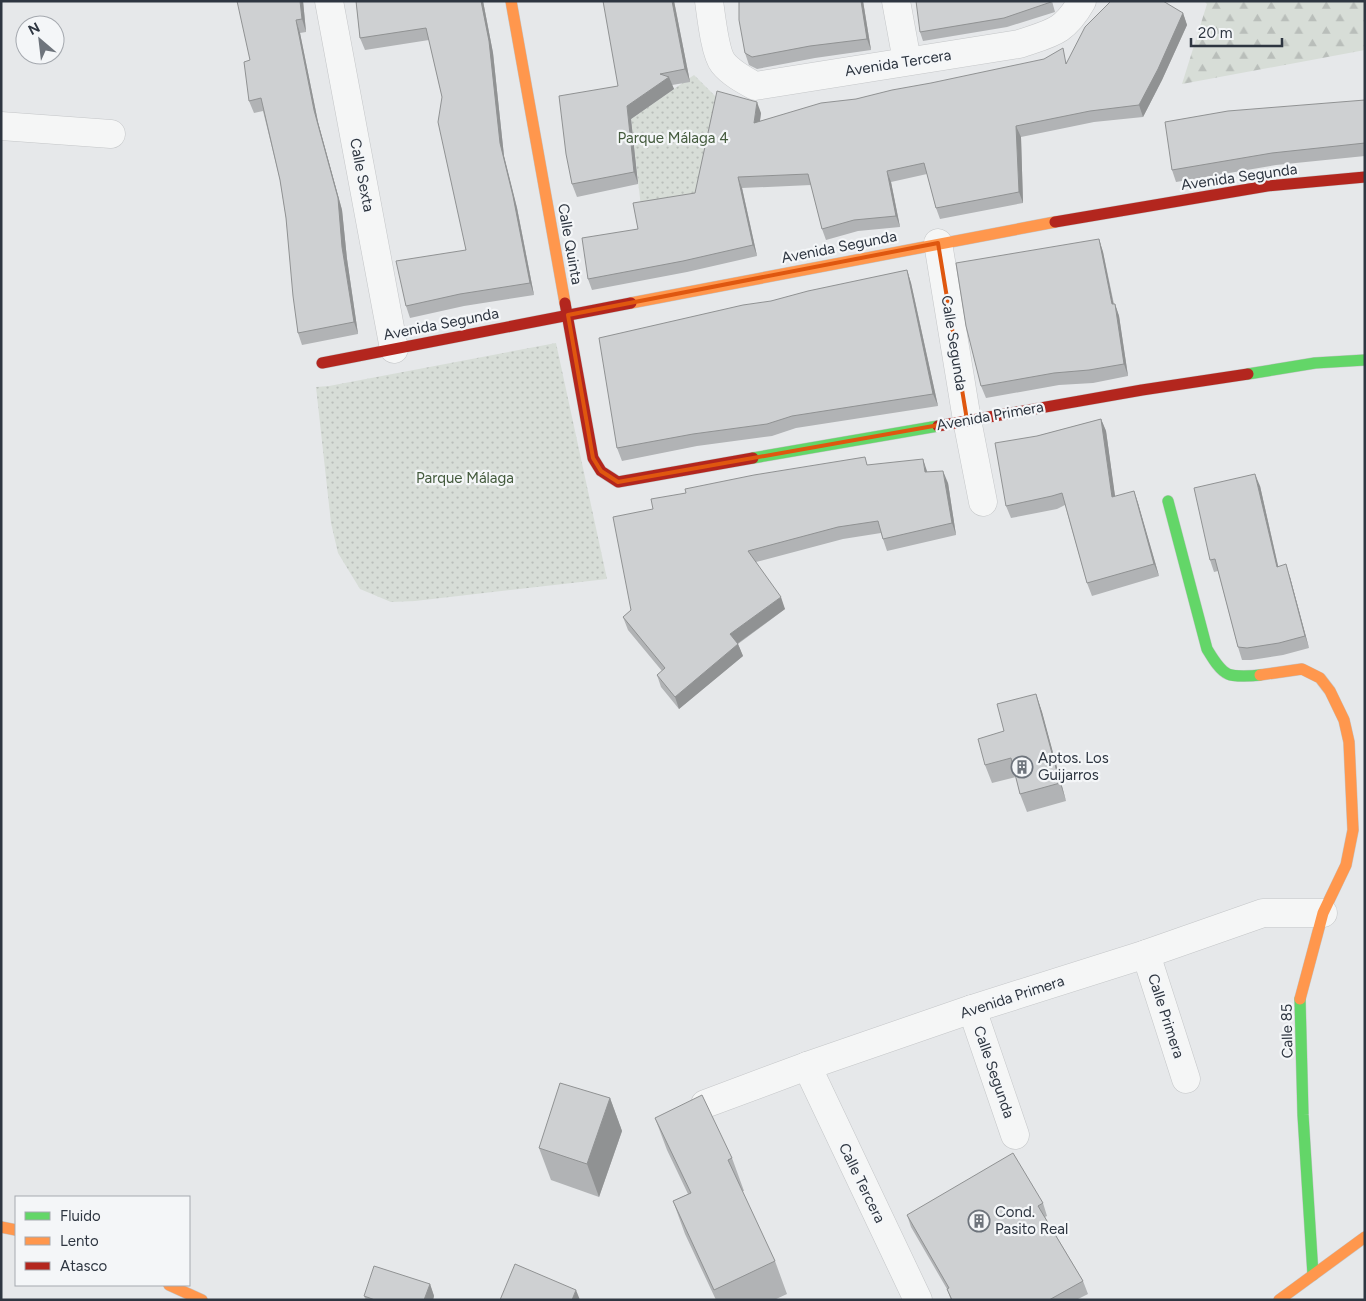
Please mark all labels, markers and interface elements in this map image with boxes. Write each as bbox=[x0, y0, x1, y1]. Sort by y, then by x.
north arrow bbox=[15, 15, 65, 65]
scale bar bbox=[1191, 15, 1282, 47]
text: N bbox=[25, 19, 43, 39]
text: 20 m bbox=[1198, 24, 1232, 42]
street label: Avenida Tercera bbox=[844, 46, 952, 80]
park label: Parque Málaga 4 bbox=[618, 129, 728, 147]
street label: Calle Sexta bbox=[346, 137, 378, 213]
street label: Avenida Segunda bbox=[1180, 160, 1298, 194]
street label: Calle Quinta bbox=[554, 202, 586, 286]
street label: Avenida Segunda bbox=[780, 227, 898, 267]
street label: Calle Segunda bbox=[938, 294, 970, 392]
street label: Avenida Segunda bbox=[382, 304, 500, 344]
street label: Avenida Primera bbox=[935, 398, 1045, 434]
park label: Parque Málaga bbox=[416, 469, 514, 487]
place label: Aptos. Los Guijarros bbox=[1038, 749, 1109, 784]
building icon: Aptos. Los Guijarros bbox=[1010, 755, 1034, 779]
street label: Calle Primera bbox=[1144, 971, 1188, 1061]
street label: Avenida Primera bbox=[958, 972, 1066, 1022]
street label: Calle 85 bbox=[1278, 1003, 1296, 1059]
street label: Calle Segunda bbox=[970, 1024, 1018, 1120]
street label: Calle Tercera bbox=[835, 1140, 889, 1226]
legend bbox=[15, 1196, 190, 1286]
place label: Cond. Pasito Real bbox=[995, 1203, 1068, 1238]
text: Fluido bbox=[60, 1207, 101, 1225]
building icon: Cond. Pasito Real bbox=[967, 1209, 991, 1233]
text: Lento bbox=[60, 1232, 99, 1250]
text: Atasco bbox=[60, 1257, 108, 1275]

